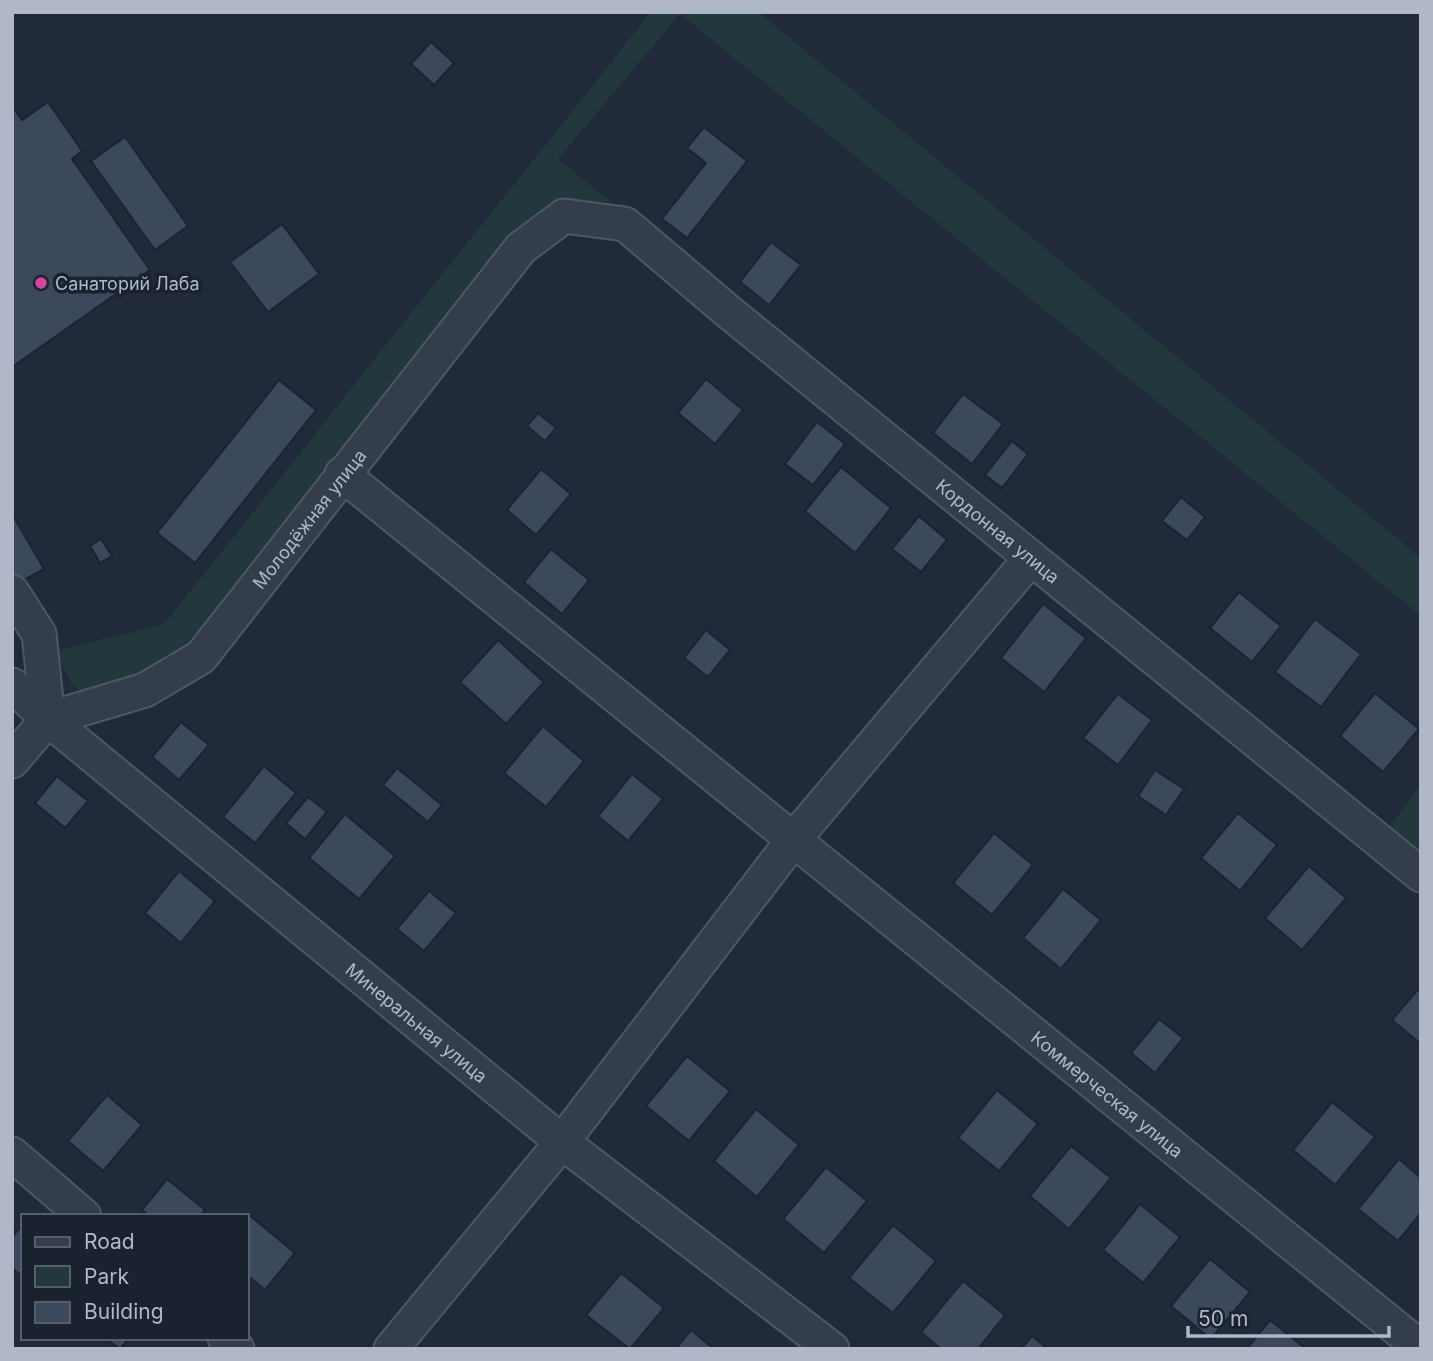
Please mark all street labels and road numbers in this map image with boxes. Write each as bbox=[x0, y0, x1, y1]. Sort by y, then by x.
street label: Молодёжная улица bbox=[248, 445, 370, 593]
street label: Кордонная улица bbox=[932, 475, 1064, 587]
street label: Минеральная улица bbox=[342, 958, 492, 1087]
street label: Коммерческая улица bbox=[1027, 1026, 1187, 1162]

